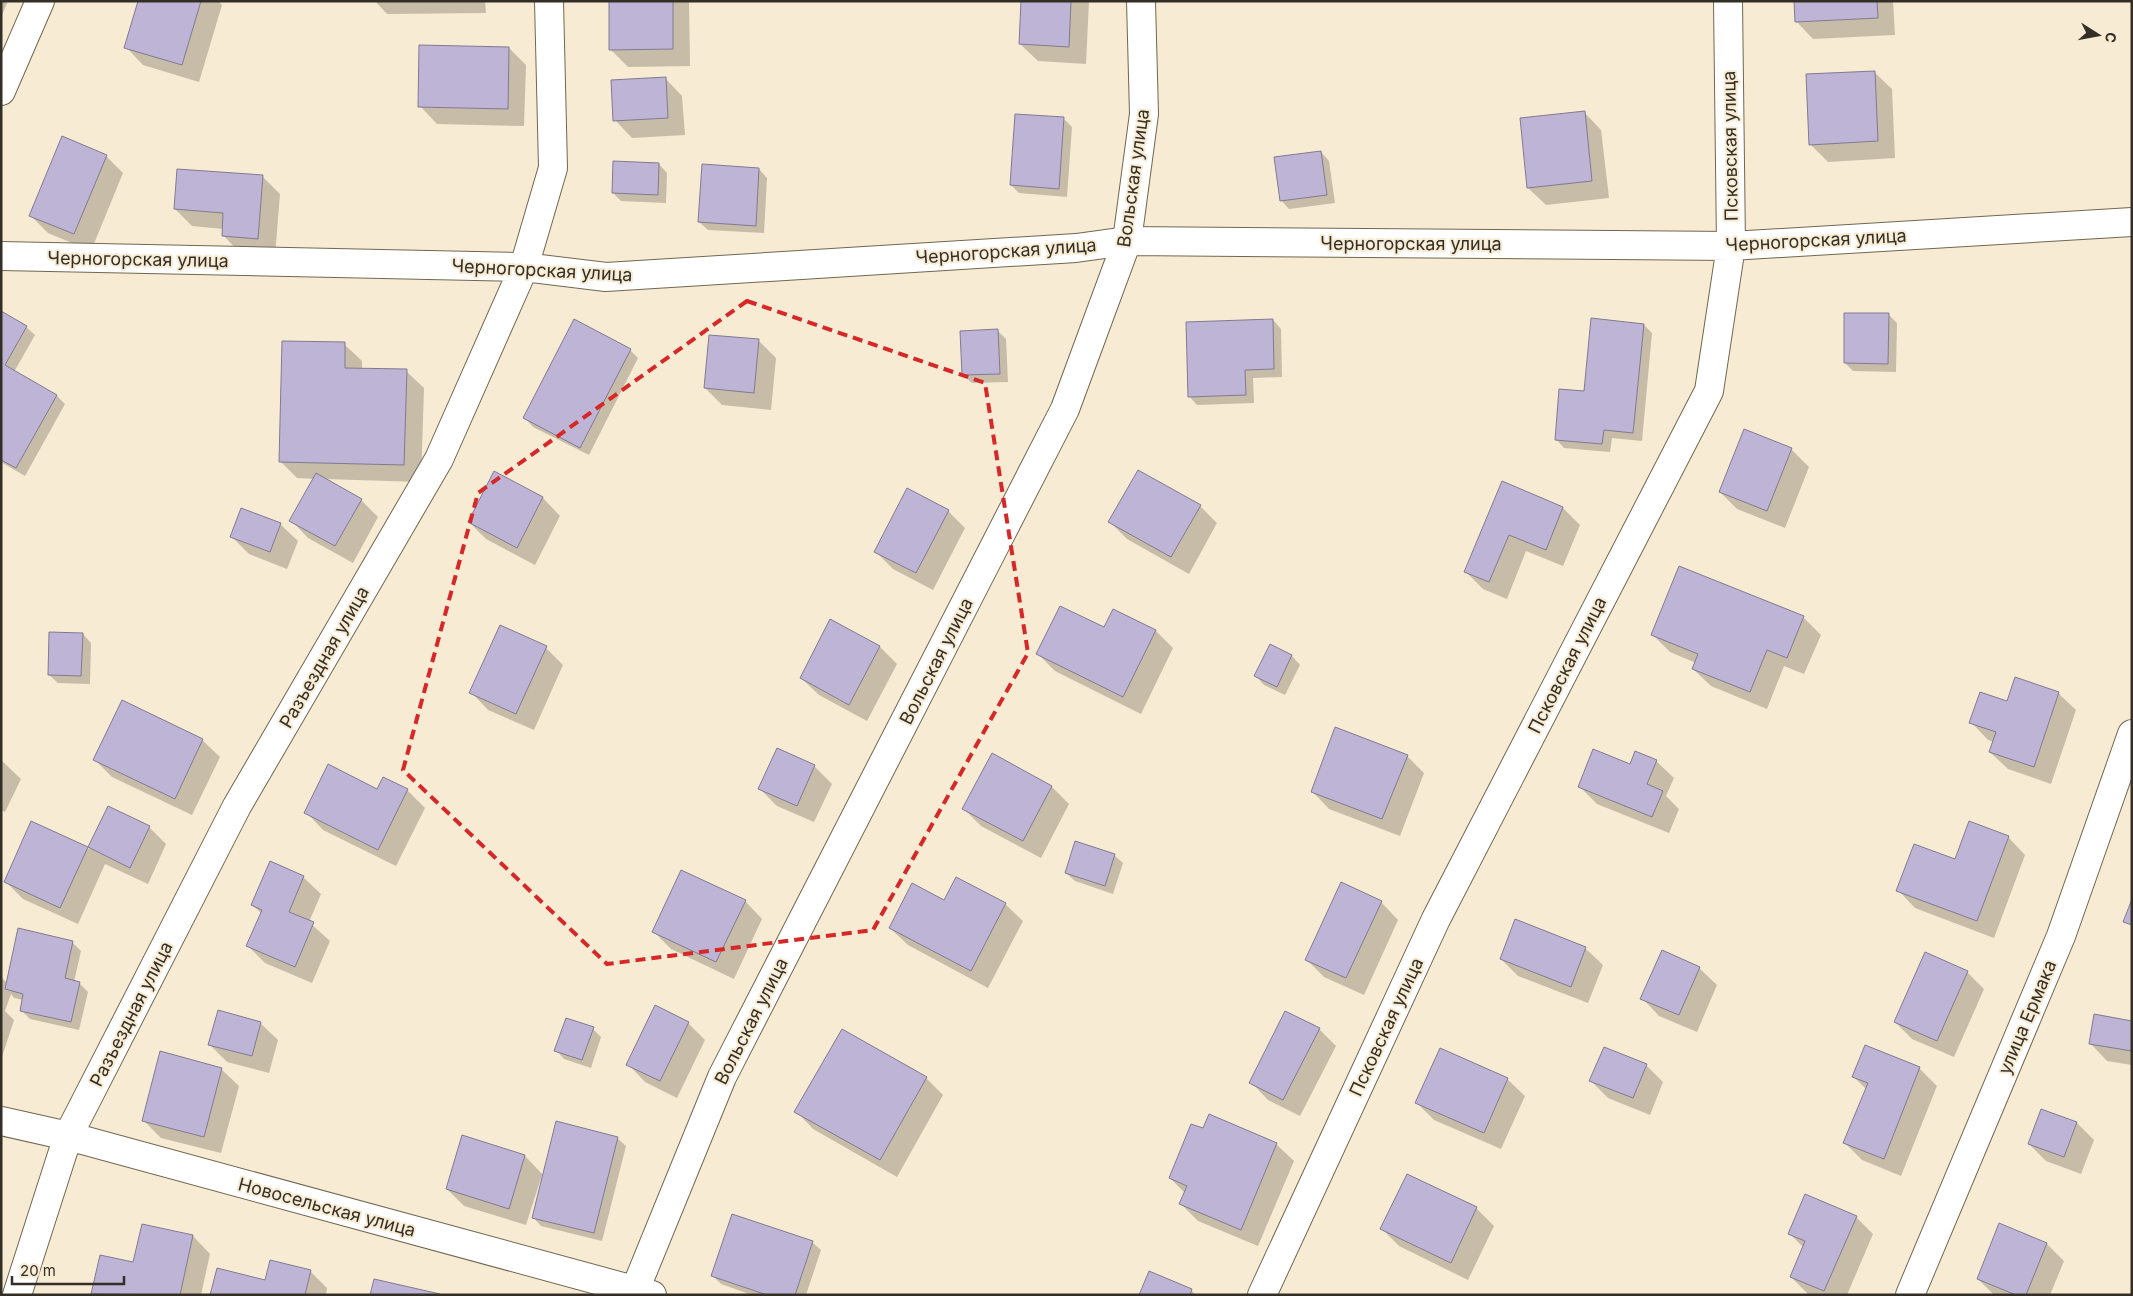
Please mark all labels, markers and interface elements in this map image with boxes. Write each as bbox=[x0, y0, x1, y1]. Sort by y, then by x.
north arrow bbox=[2073, 10, 2123, 60]
text: С bbox=[2102, 31, 2121, 44]
street label: Псковская улица bbox=[1718, 71, 1742, 221]
street label: Вольская улица bbox=[1113, 108, 1153, 248]
street label: Черногорская улица bbox=[1725, 225, 1907, 255]
street label: Черногорская улица bbox=[1320, 233, 1502, 254]
street label: Черногорская улица bbox=[915, 234, 1097, 268]
street label: Черногорская улица bbox=[47, 247, 229, 271]
street label: Черногорская улица bbox=[451, 255, 633, 285]
street label: Разъездная улица bbox=[275, 583, 373, 731]
street label: Псковская улица bbox=[1524, 593, 1610, 737]
street label: Вольская улица bbox=[895, 594, 977, 728]
street label: Разъездная улица bbox=[85, 938, 177, 1090]
street label: Вольская улица bbox=[710, 954, 792, 1088]
street label: Псковская улица bbox=[1345, 954, 1427, 1100]
street label: улица Ермака bbox=[1994, 957, 2060, 1077]
street label: Новосельская улица bbox=[236, 1173, 418, 1241]
scale bar bbox=[12, 1254, 125, 1286]
text: 20 m bbox=[20, 1261, 56, 1280]

